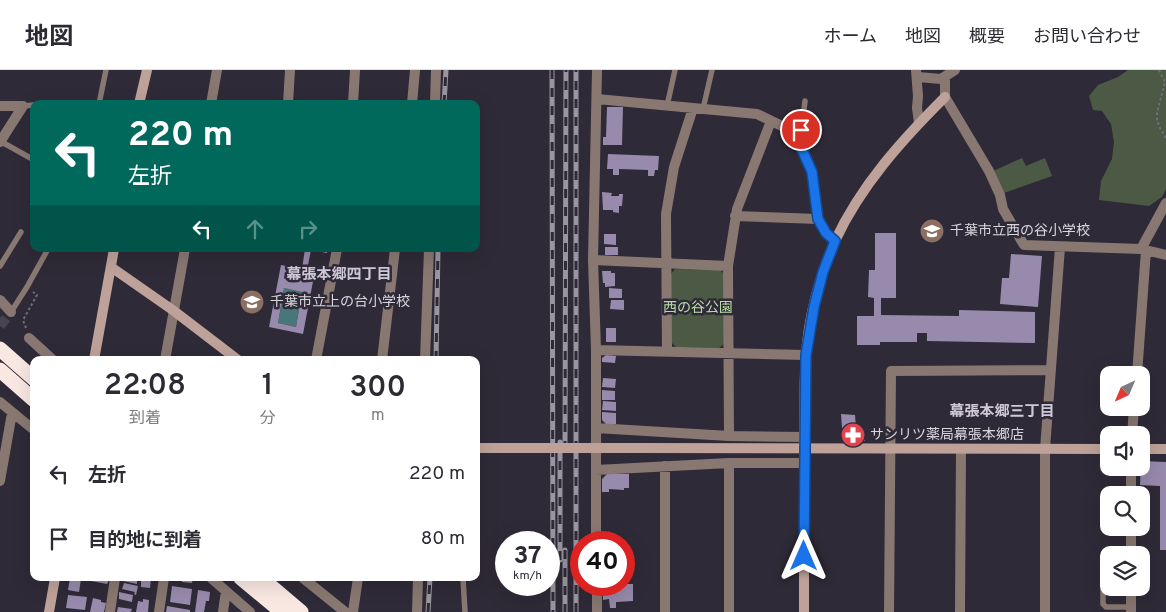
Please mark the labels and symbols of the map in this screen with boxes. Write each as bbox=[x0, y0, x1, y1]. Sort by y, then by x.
pin bbox=[780, 109, 822, 151]
school or university icon: 千葉市立西の谷小学校 bbox=[919, 218, 945, 244]
place label: 千葉市立西の谷小学校 bbox=[950, 223, 1090, 240]
district label: 幕張本郷四丁目 bbox=[286, 266, 392, 285]
school or university icon: 千葉市立上の台小学校 bbox=[239, 289, 265, 315]
place label: 千葉市立上の台小学校 bbox=[270, 293, 410, 311]
park label: 西の谷公園 bbox=[663, 300, 733, 317]
north arrow bbox=[1100, 366, 1150, 416]
district label: 幕張本郷三丁目 bbox=[949, 403, 1055, 422]
pharmacy icon: サンリツ薬局幕張本郷店 bbox=[840, 422, 866, 448]
place label: サンリツ薬局幕張本郷店 bbox=[870, 427, 1024, 444]
position arrow bbox=[777, 529, 829, 581]
speed limit sign: 40 bbox=[570, 531, 635, 596]

